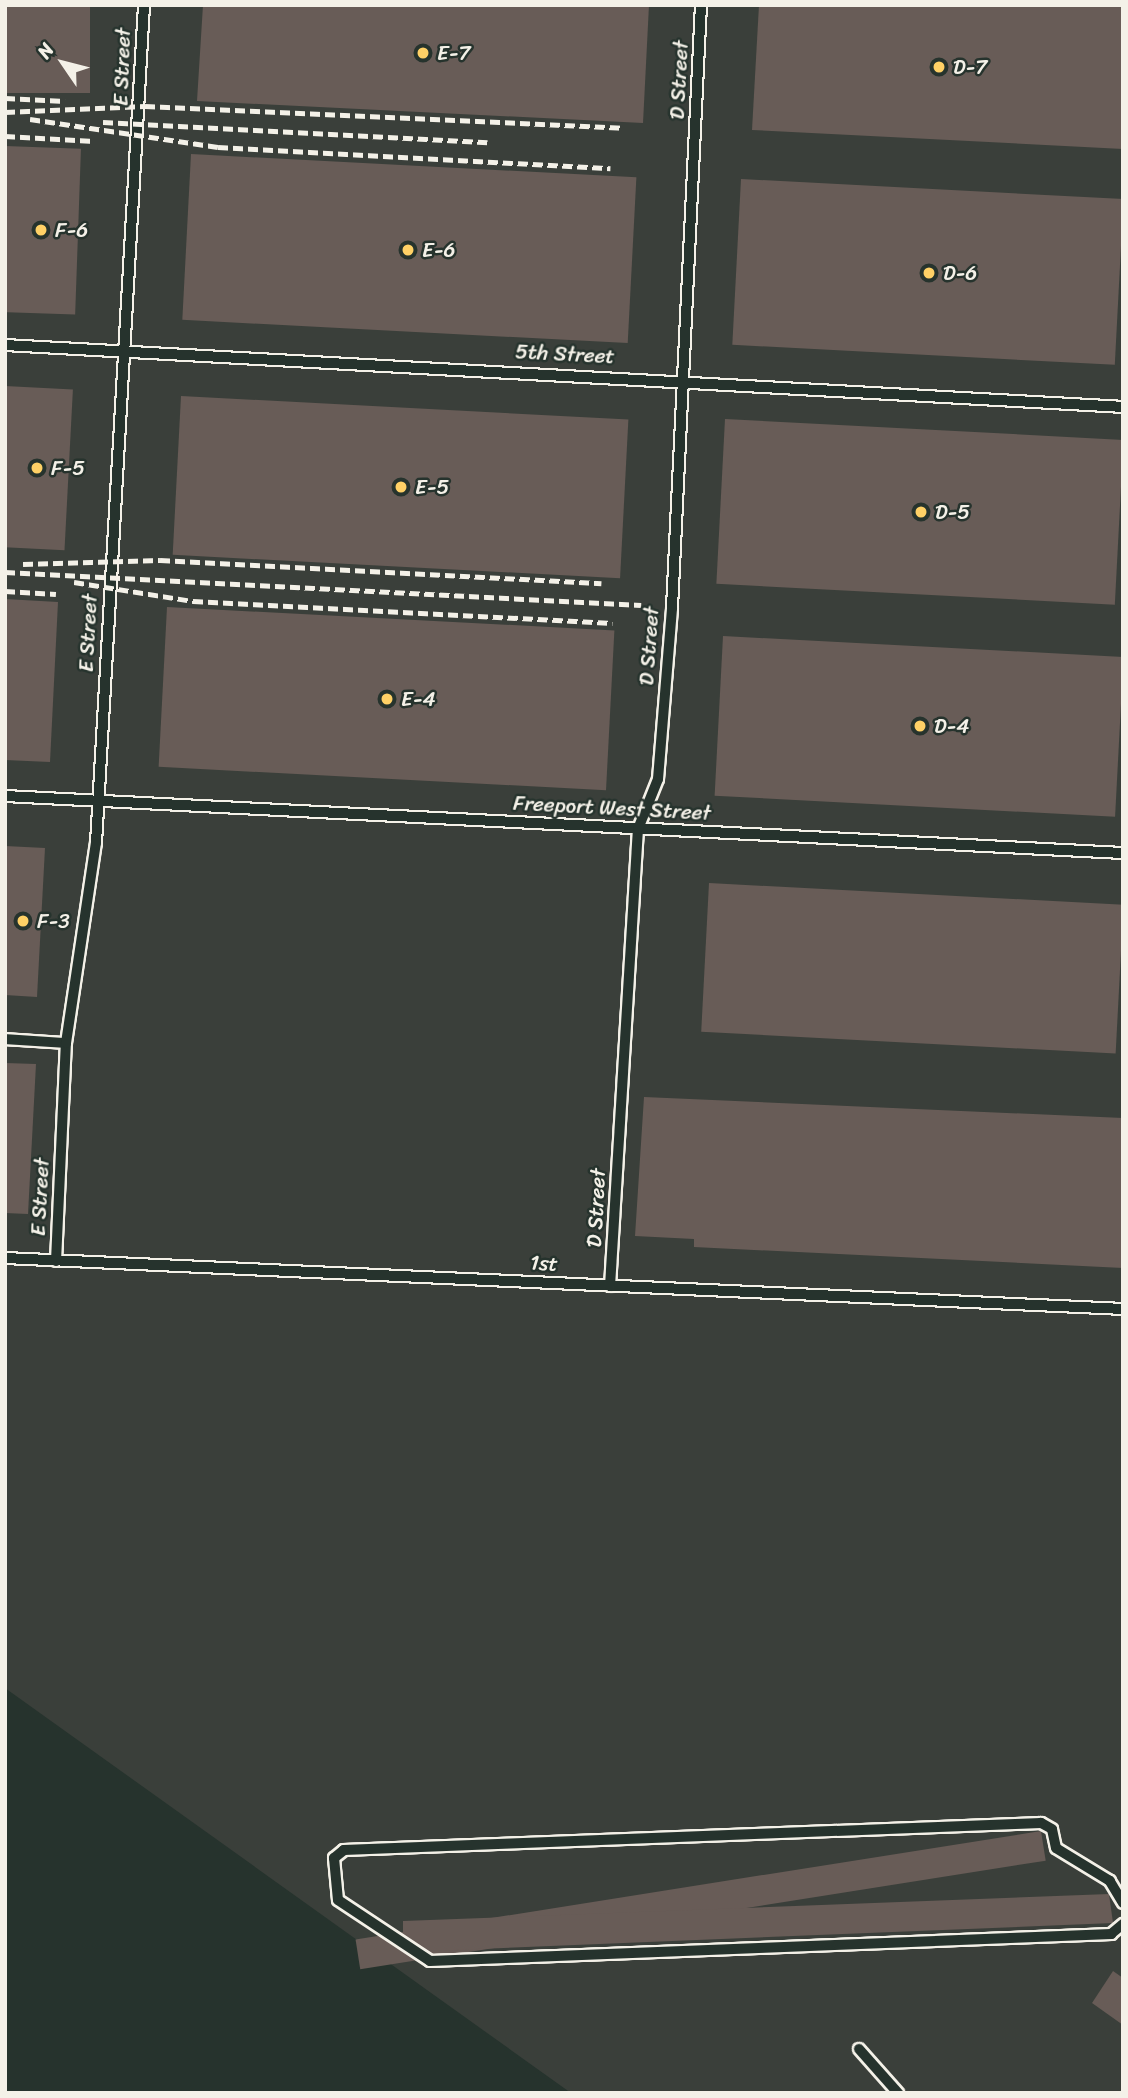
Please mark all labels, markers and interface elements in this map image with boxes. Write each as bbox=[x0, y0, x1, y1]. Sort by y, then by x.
north arrow bbox=[28, 28, 98, 98]
street label: E Street bbox=[108, 28, 136, 106]
text: N bbox=[28, 36, 63, 66]
place label: E-7 bbox=[437, 40, 470, 66]
street label: D Street bbox=[664, 40, 694, 120]
marker: E-7 bbox=[415, 45, 431, 61]
place label: D-7 bbox=[953, 54, 987, 80]
marker: D-7 bbox=[931, 59, 947, 75]
place label: F-6 bbox=[55, 217, 88, 243]
marker: F-6 bbox=[33, 222, 49, 238]
place label: E-6 bbox=[422, 237, 455, 263]
marker: E-6 bbox=[400, 242, 416, 258]
place label: D-6 bbox=[943, 260, 977, 286]
marker: D-6 bbox=[921, 265, 937, 281]
street label: 5th Street bbox=[515, 339, 615, 369]
place label: F-5 bbox=[51, 455, 85, 481]
marker: F-5 bbox=[29, 460, 45, 476]
place label: E-5 bbox=[415, 474, 449, 500]
marker: E-5 bbox=[393, 479, 409, 495]
place label: D-5 bbox=[935, 499, 970, 525]
marker: D-5 bbox=[913, 504, 929, 520]
street label: E Street bbox=[73, 593, 103, 673]
street label: D Street bbox=[634, 606, 664, 686]
place label: E-4 bbox=[401, 686, 436, 712]
marker: E-4 bbox=[379, 691, 395, 707]
place label: D-4 bbox=[934, 713, 969, 739]
marker: D-4 bbox=[912, 718, 928, 734]
street label: Freeport West Street bbox=[512, 790, 712, 826]
place label: F-3 bbox=[37, 908, 70, 934]
marker: F-3 bbox=[15, 913, 31, 929]
street label: E Street bbox=[25, 1157, 55, 1237]
street label: D Street bbox=[581, 1168, 611, 1248]
street label: 1st bbox=[529, 1250, 559, 1276]

